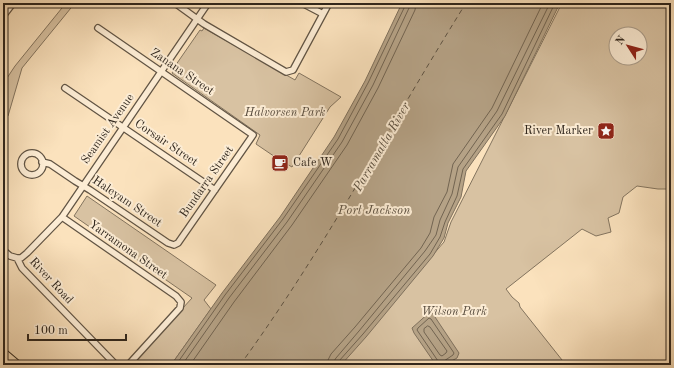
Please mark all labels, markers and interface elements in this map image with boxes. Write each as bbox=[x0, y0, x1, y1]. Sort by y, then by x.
north arrow bbox=[608, 26, 648, 66]
text: N bbox=[614, 34, 628, 48]
street label: Zanana Street bbox=[148, 46, 216, 98]
street label: Seamist Avenue bbox=[79, 91, 137, 166]
water label: Parramatta River bbox=[351, 100, 413, 194]
park label: Halvorsen Park bbox=[244, 107, 326, 119]
street label: Corsair Street bbox=[132, 118, 200, 168]
place icon: River Marker bbox=[596, 121, 616, 141]
place label: River Marker bbox=[524, 125, 593, 137]
street label: Bundarra Street bbox=[178, 144, 236, 220]
cafe icon: Cafe W bbox=[270, 153, 290, 173]
place label: Cafe W bbox=[293, 157, 333, 169]
street label: Haleyam Street bbox=[90, 174, 164, 230]
water label: Port Jackson bbox=[337, 204, 411, 217]
street label: Yarramona Street bbox=[87, 218, 169, 282]
street label: River Road bbox=[27, 256, 75, 306]
park label: Wilson Park bbox=[421, 306, 487, 318]
scale bar bbox=[28, 316, 126, 342]
text: 100 m bbox=[34, 325, 68, 337]

